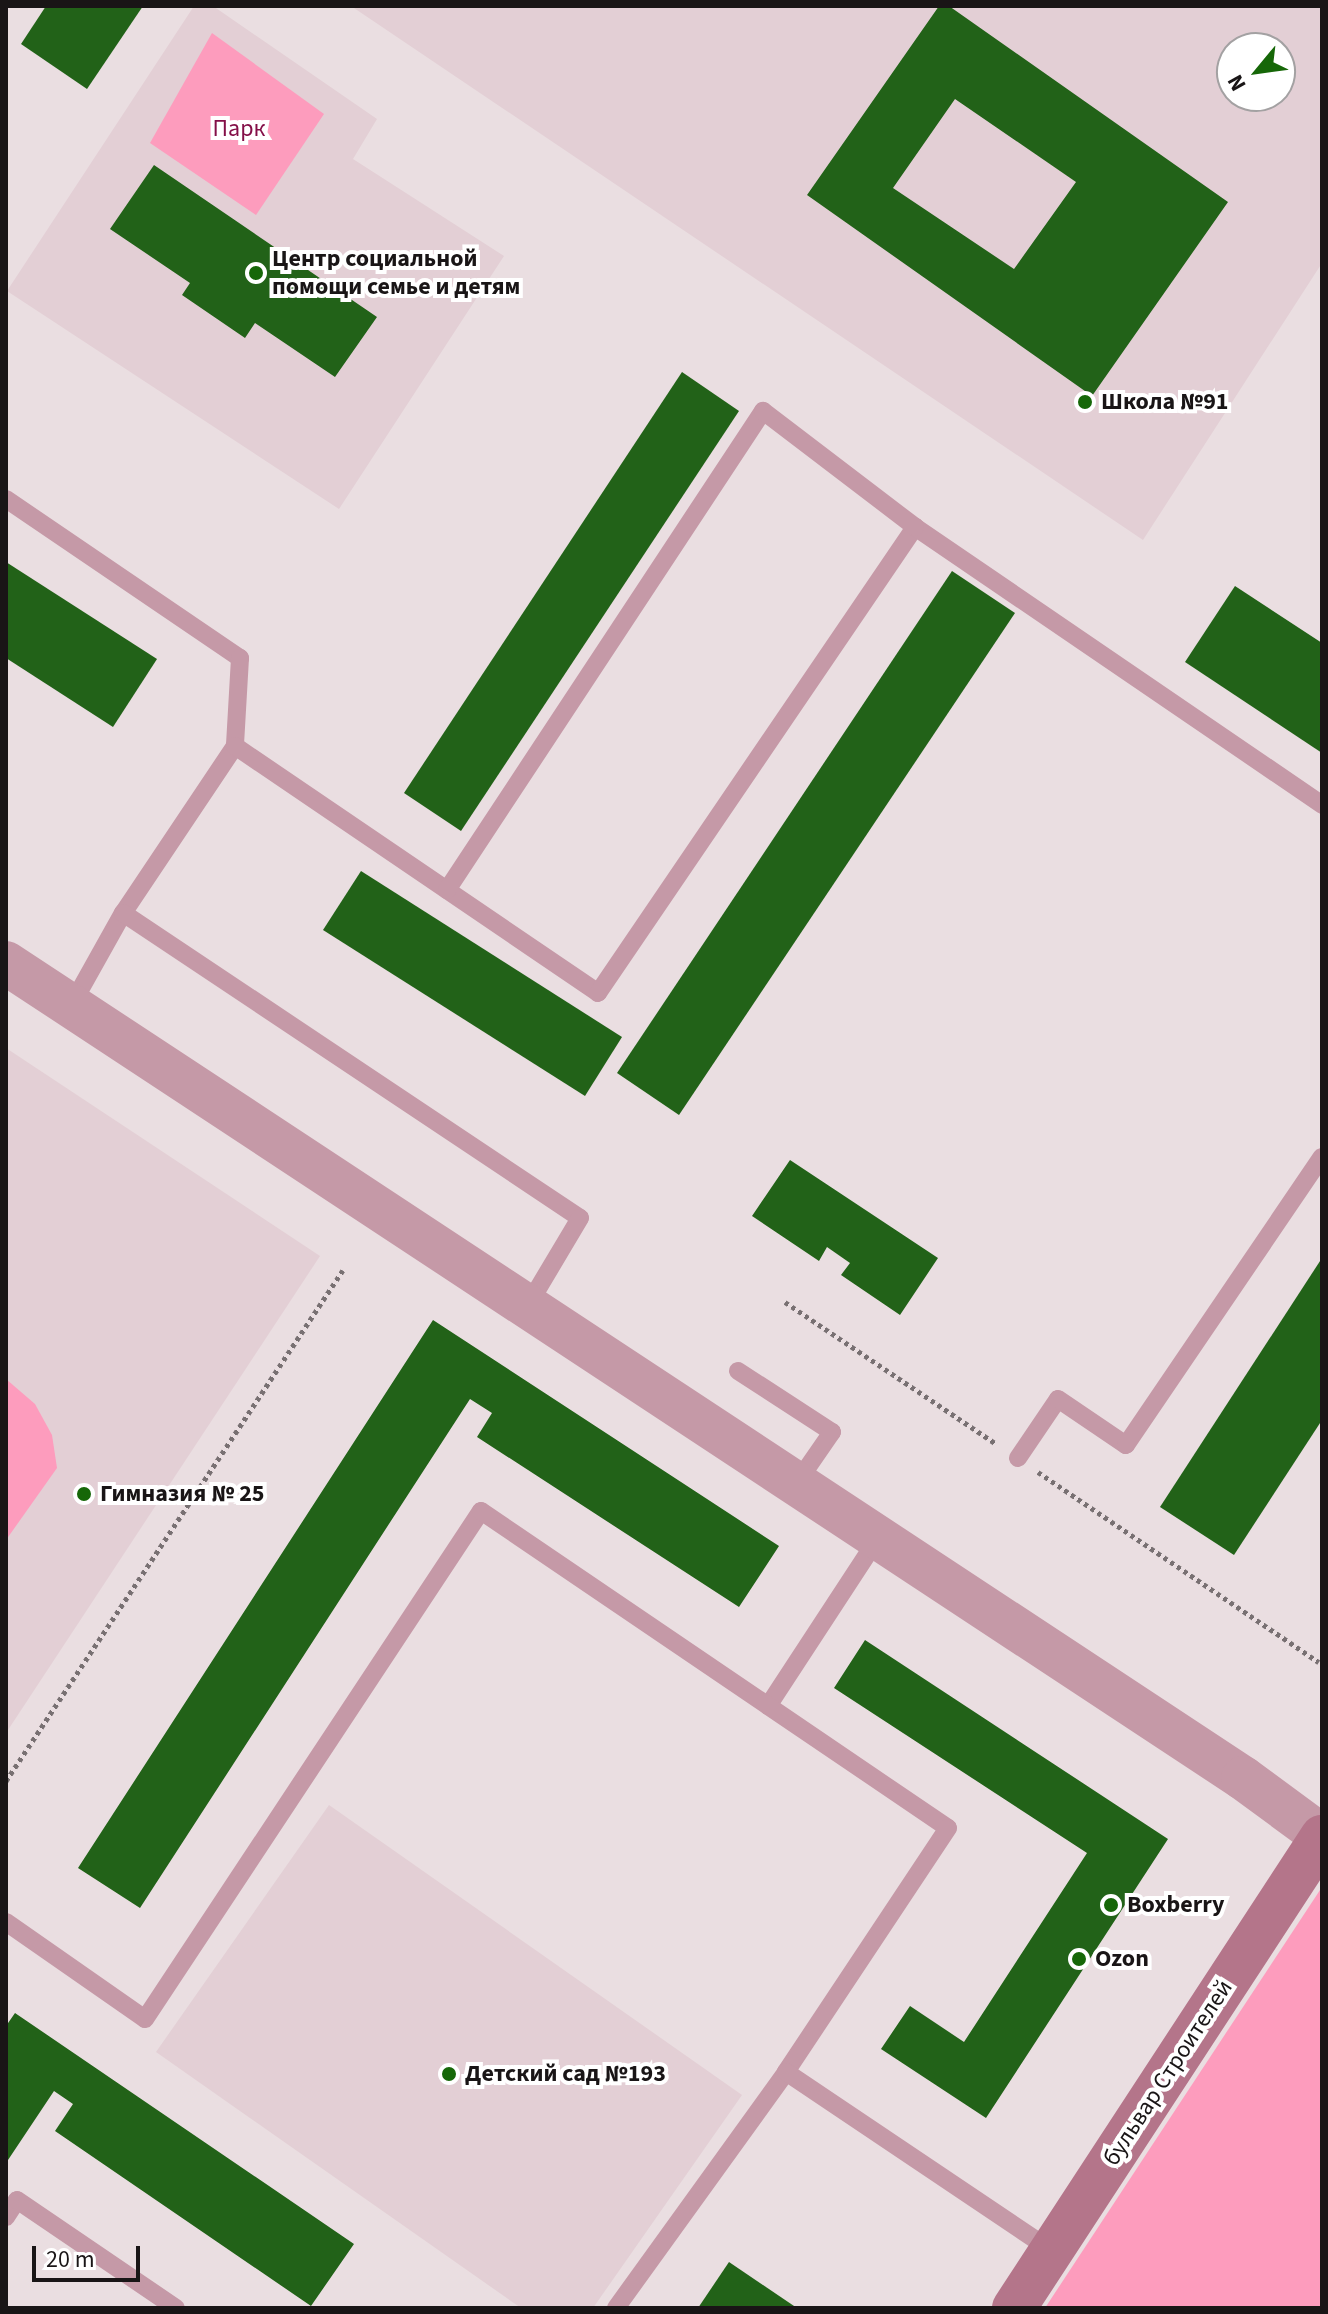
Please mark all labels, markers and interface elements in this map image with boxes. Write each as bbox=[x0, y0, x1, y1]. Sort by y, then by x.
north arrow bbox=[1216, 32, 1296, 112]
text: N bbox=[1219, 69, 1254, 97]
park label: Парк bbox=[213, 115, 265, 143]
place label: Центр социальной помощи семье и детям bbox=[272, 245, 520, 301]
marker: Центр социальной помощи семье и детям bbox=[247, 264, 265, 282]
place label: Школа №91 bbox=[1101, 388, 1229, 416]
marker: Школа №91 bbox=[1076, 393, 1094, 411]
place label: Гимназия № 25 bbox=[100, 1480, 265, 1508]
marker: Гимназия № 25 bbox=[75, 1485, 93, 1503]
place label: Boxberry bbox=[1127, 1891, 1225, 1919]
marker: Boxberry bbox=[1102, 1896, 1120, 1914]
place label: Ozon bbox=[1095, 1945, 1149, 1973]
marker: Ozon bbox=[1070, 1950, 1088, 1968]
street label: бульвар Строителей bbox=[1097, 1975, 1239, 2171]
place label: Детский сад №193 bbox=[465, 2060, 666, 2088]
marker: Детский сад №193 bbox=[440, 2065, 458, 2083]
scale bar bbox=[36, 2230, 144, 2280]
text: 20 m bbox=[46, 2242, 95, 2277]

